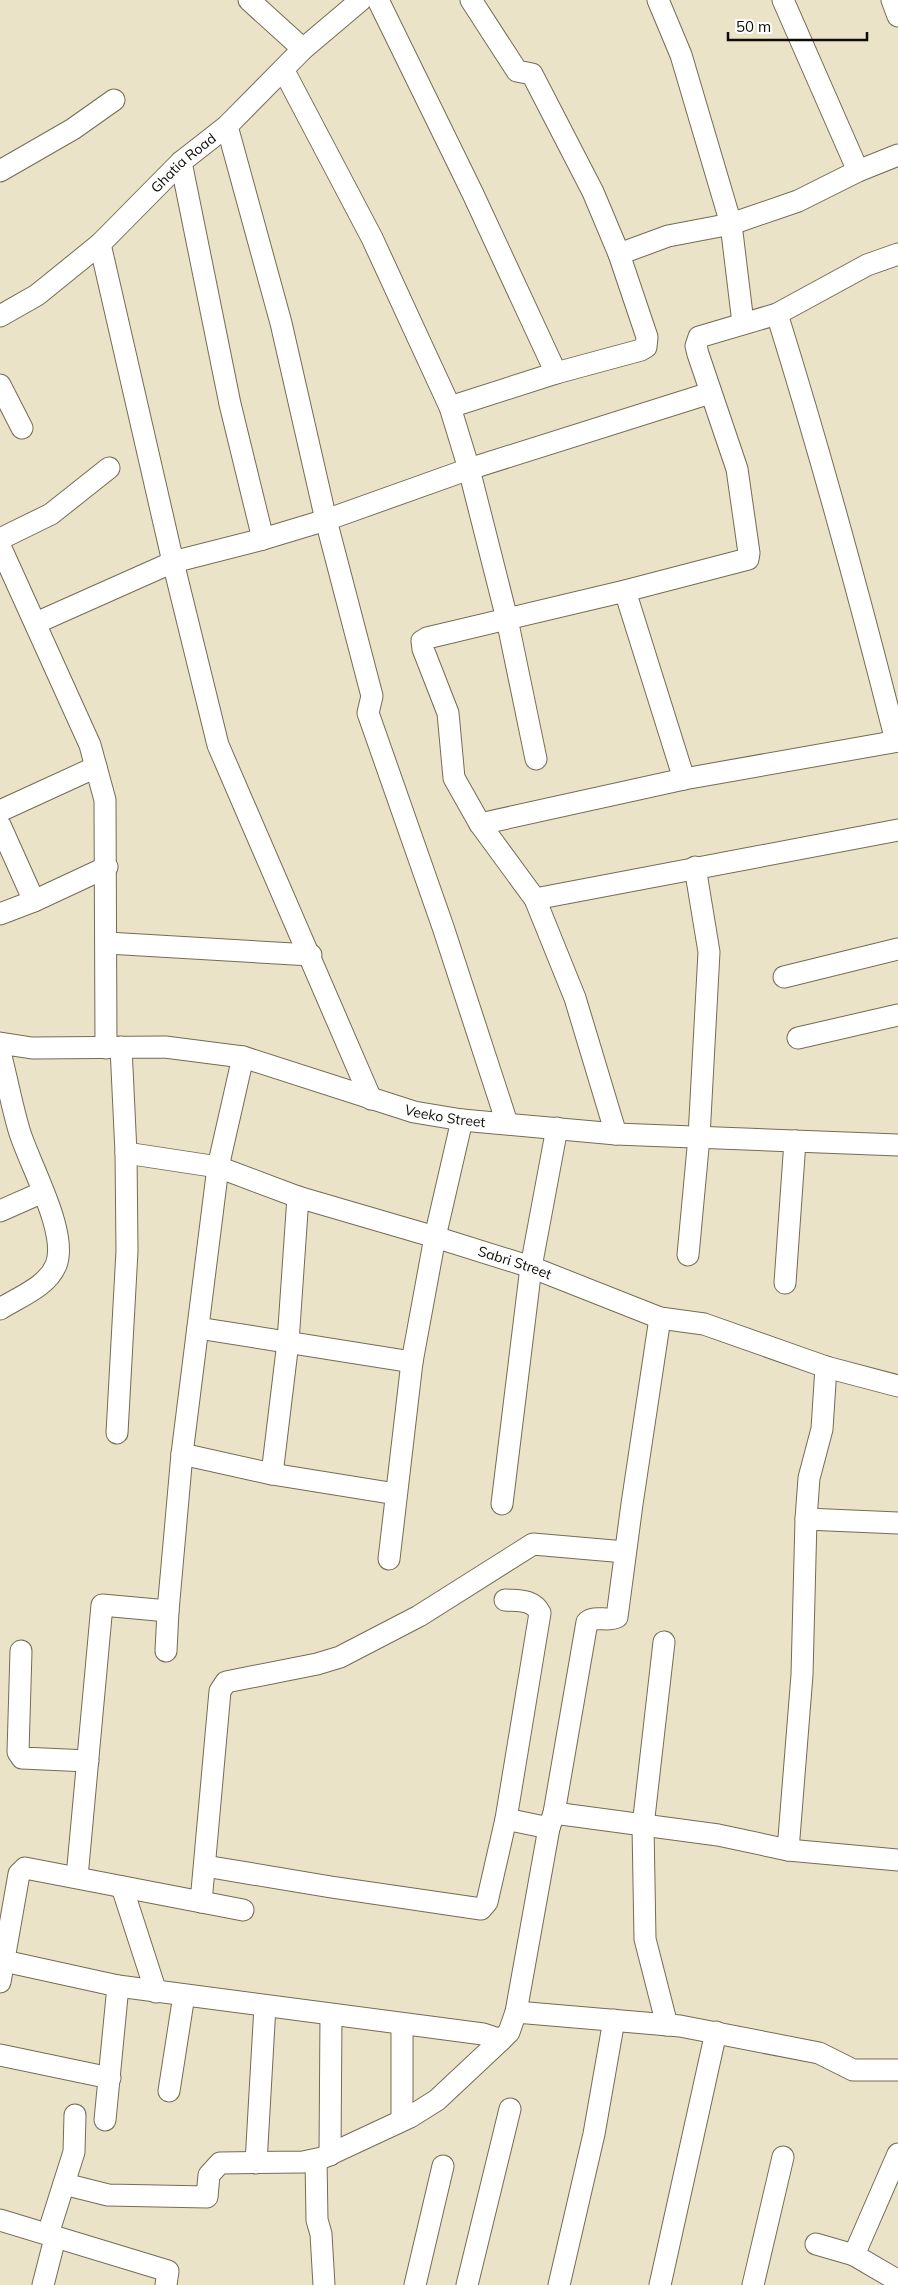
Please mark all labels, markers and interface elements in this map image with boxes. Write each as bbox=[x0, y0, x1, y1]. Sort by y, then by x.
scale bar bbox=[728, 10, 867, 42]
text: 50 m bbox=[736, 17, 771, 36]
street label: Ghatia Road bbox=[147, 129, 220, 197]
street label: Veeko Street bbox=[402, 1101, 486, 1131]
street label: Sabri Street bbox=[476, 1242, 554, 1283]

